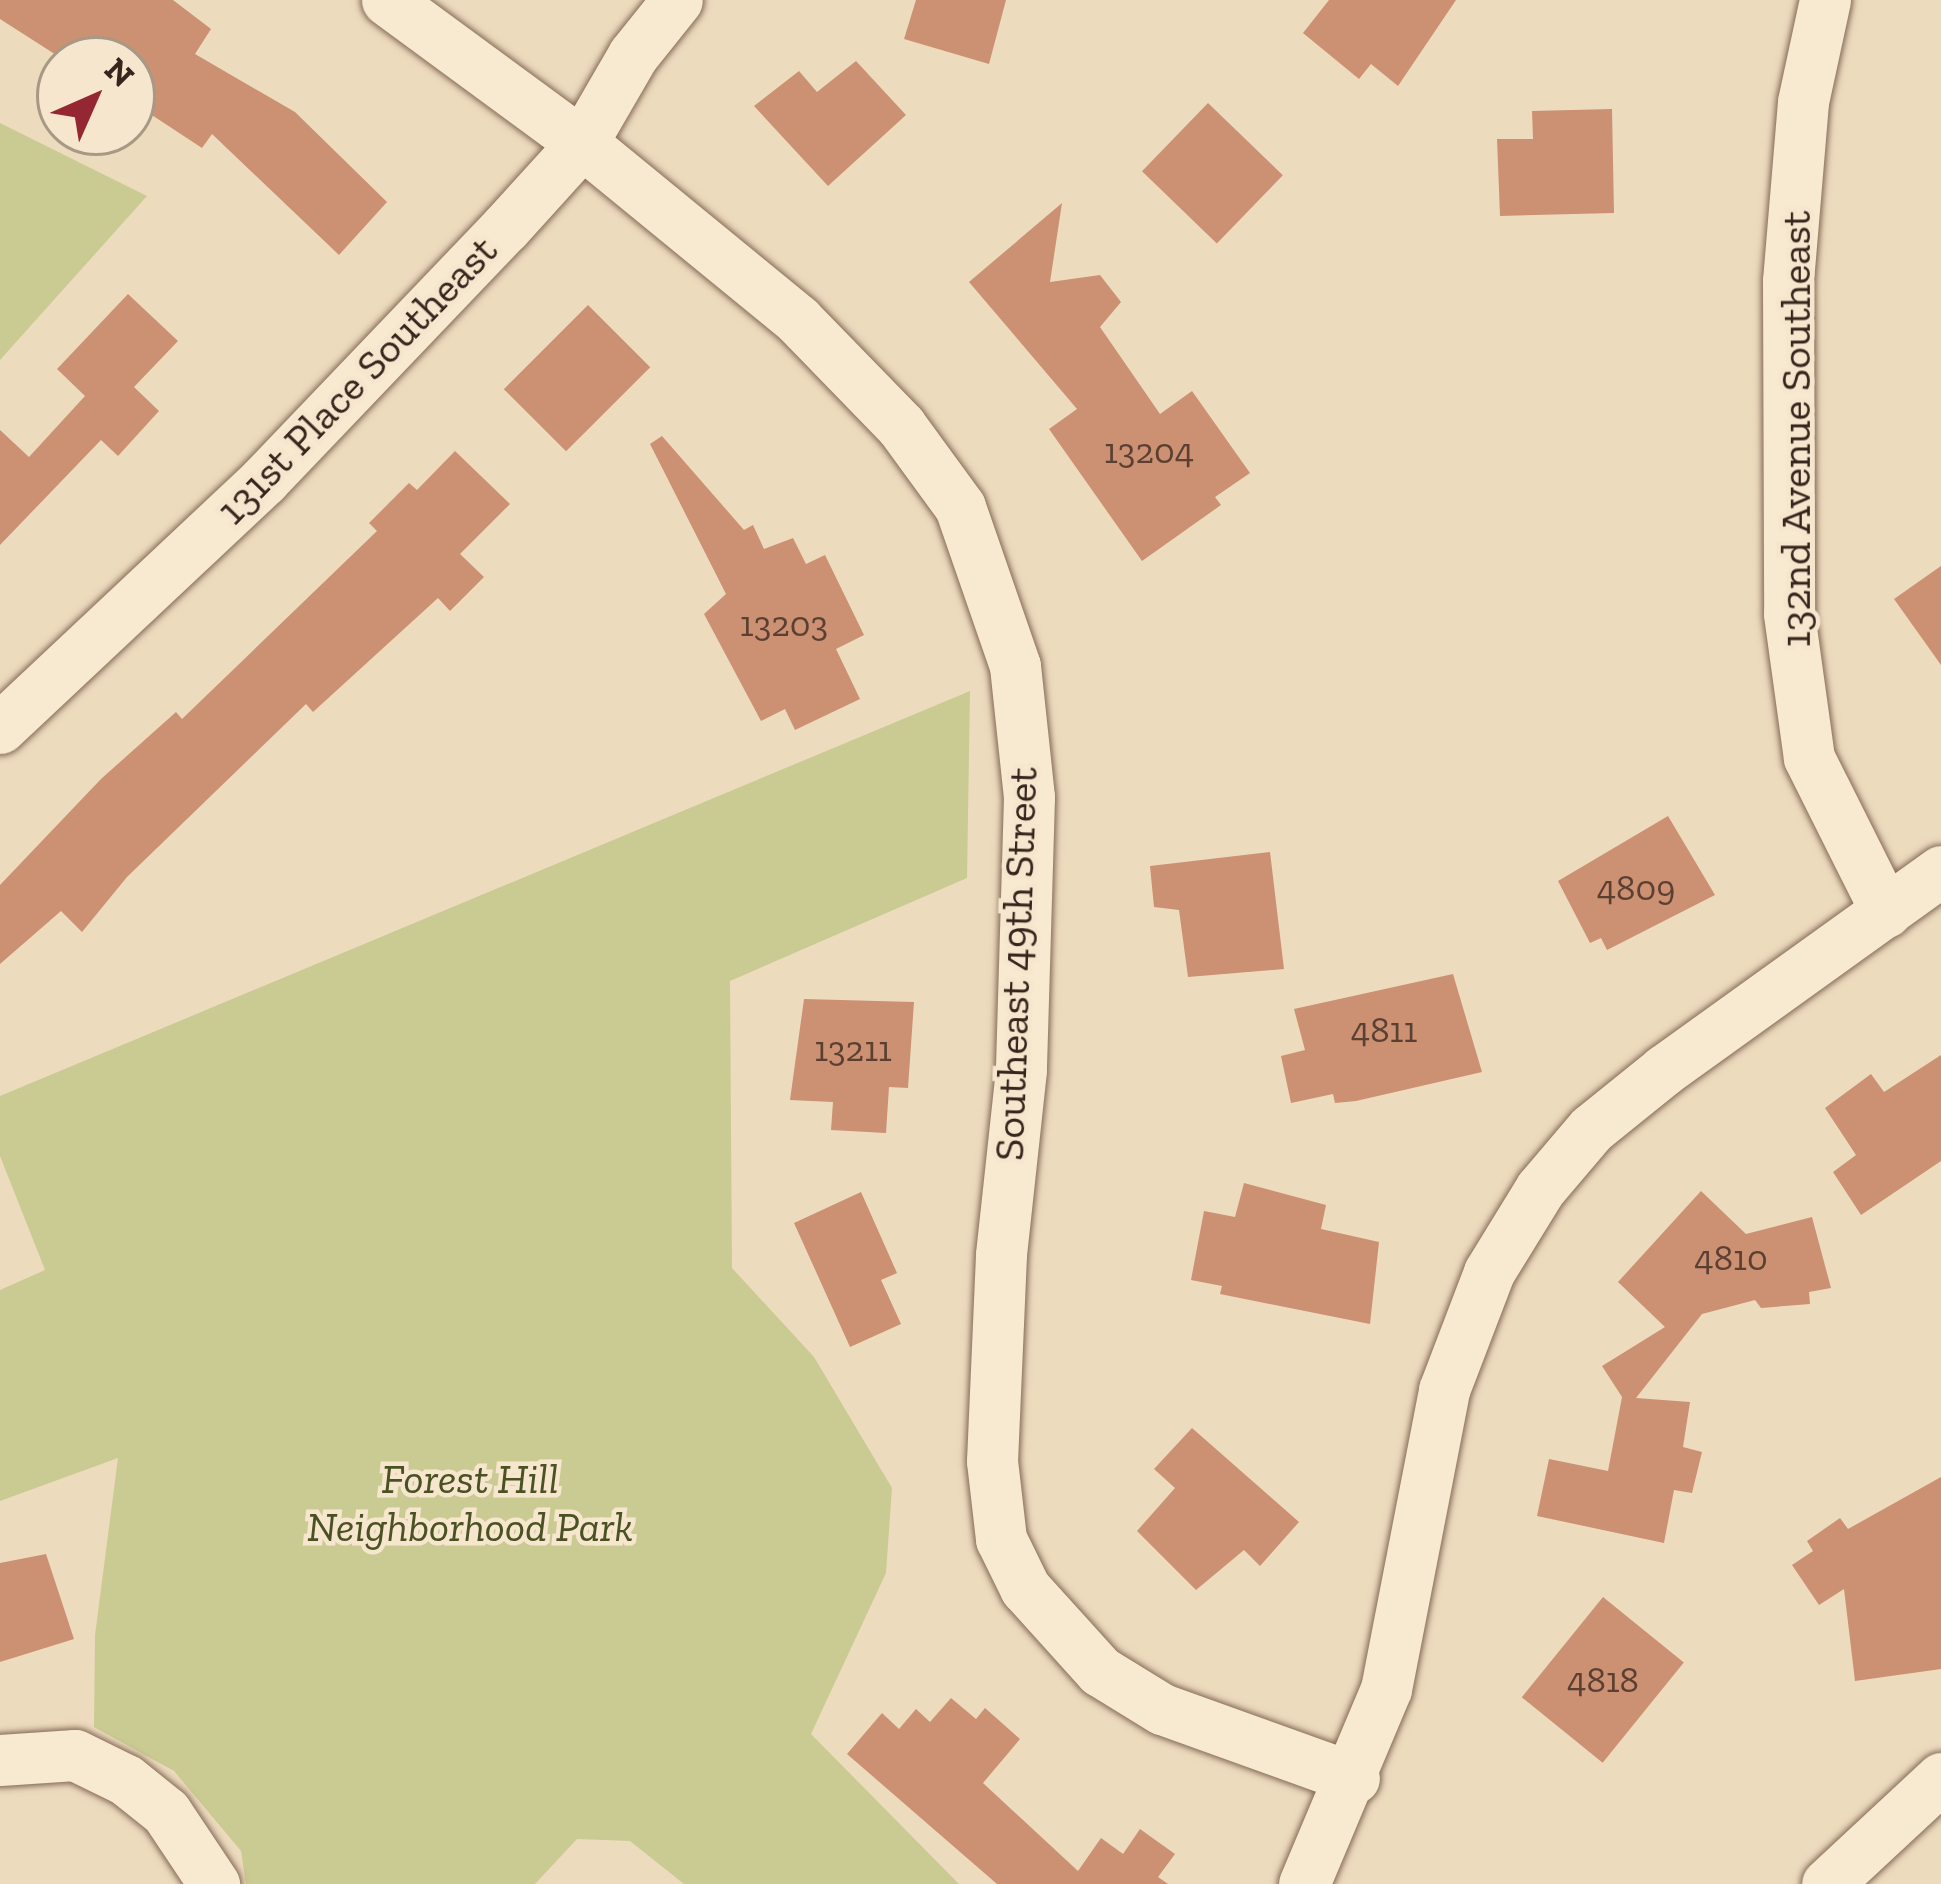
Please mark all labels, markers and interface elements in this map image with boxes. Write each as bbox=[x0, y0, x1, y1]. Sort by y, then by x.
north arrow bbox=[36, 36, 156, 156]
text: N bbox=[97, 50, 142, 95]
street label: 132nd Avenue Southeast bbox=[1771, 210, 1821, 648]
street label: 131st Place Southeast bbox=[206, 225, 508, 535]
house number: 13204 bbox=[1104, 429, 1194, 473]
house number: 13203 bbox=[740, 602, 828, 646]
street label: Southeast 49th Street bbox=[984, 766, 1048, 1162]
house number: 4809 bbox=[1597, 866, 1675, 910]
house number: 4811 bbox=[1351, 1008, 1417, 1052]
house number: 13211 bbox=[814, 1027, 892, 1071]
house number: 4810 bbox=[1694, 1236, 1768, 1280]
park label: Forest Hill Neighborhood Park bbox=[307, 1454, 633, 1552]
house number: 4818 bbox=[1567, 1658, 1639, 1702]

